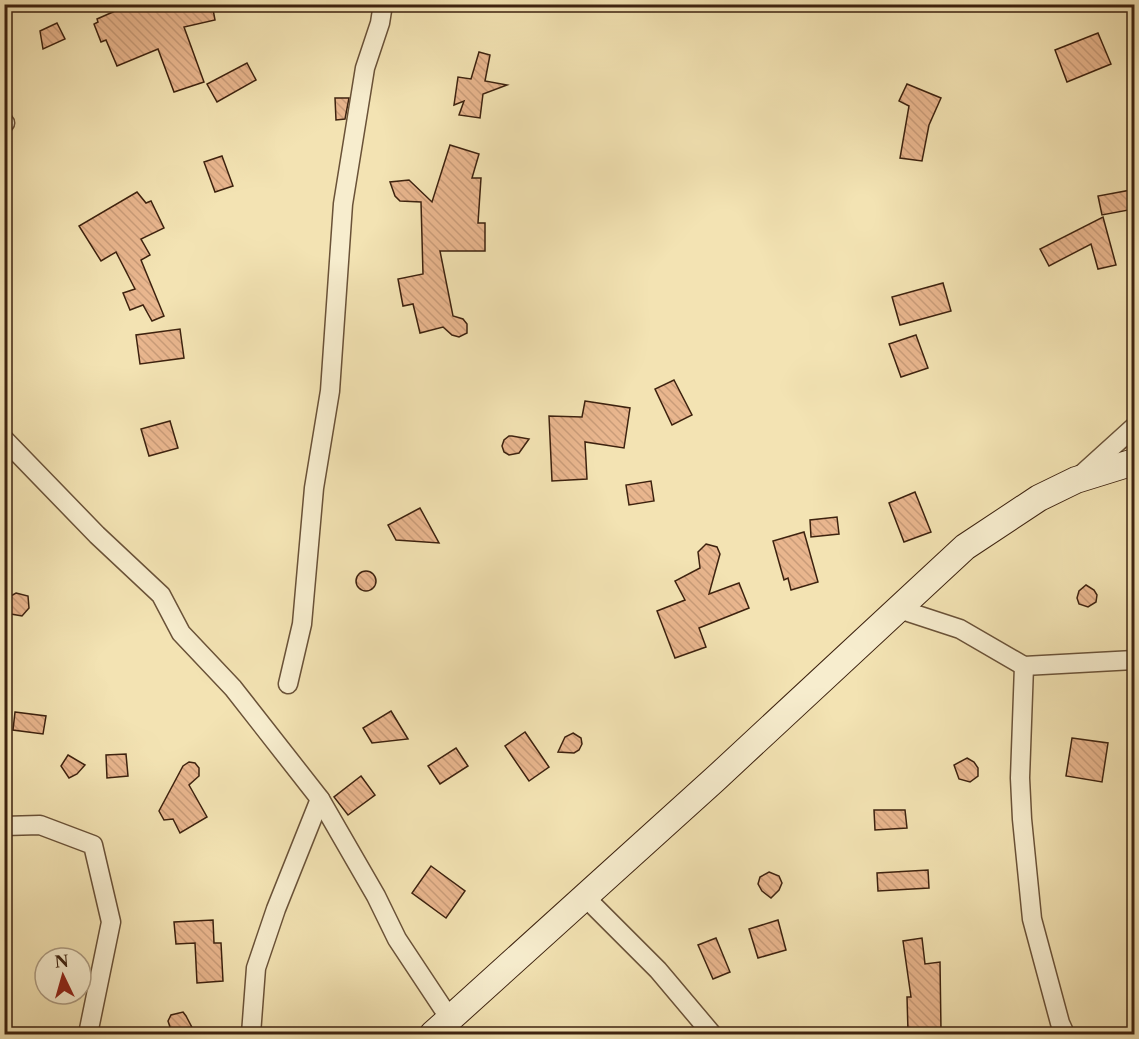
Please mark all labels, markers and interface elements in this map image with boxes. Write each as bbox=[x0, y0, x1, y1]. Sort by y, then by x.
north arrow bbox=[33, 946, 93, 1006]
text: N bbox=[54, 950, 70, 972]

